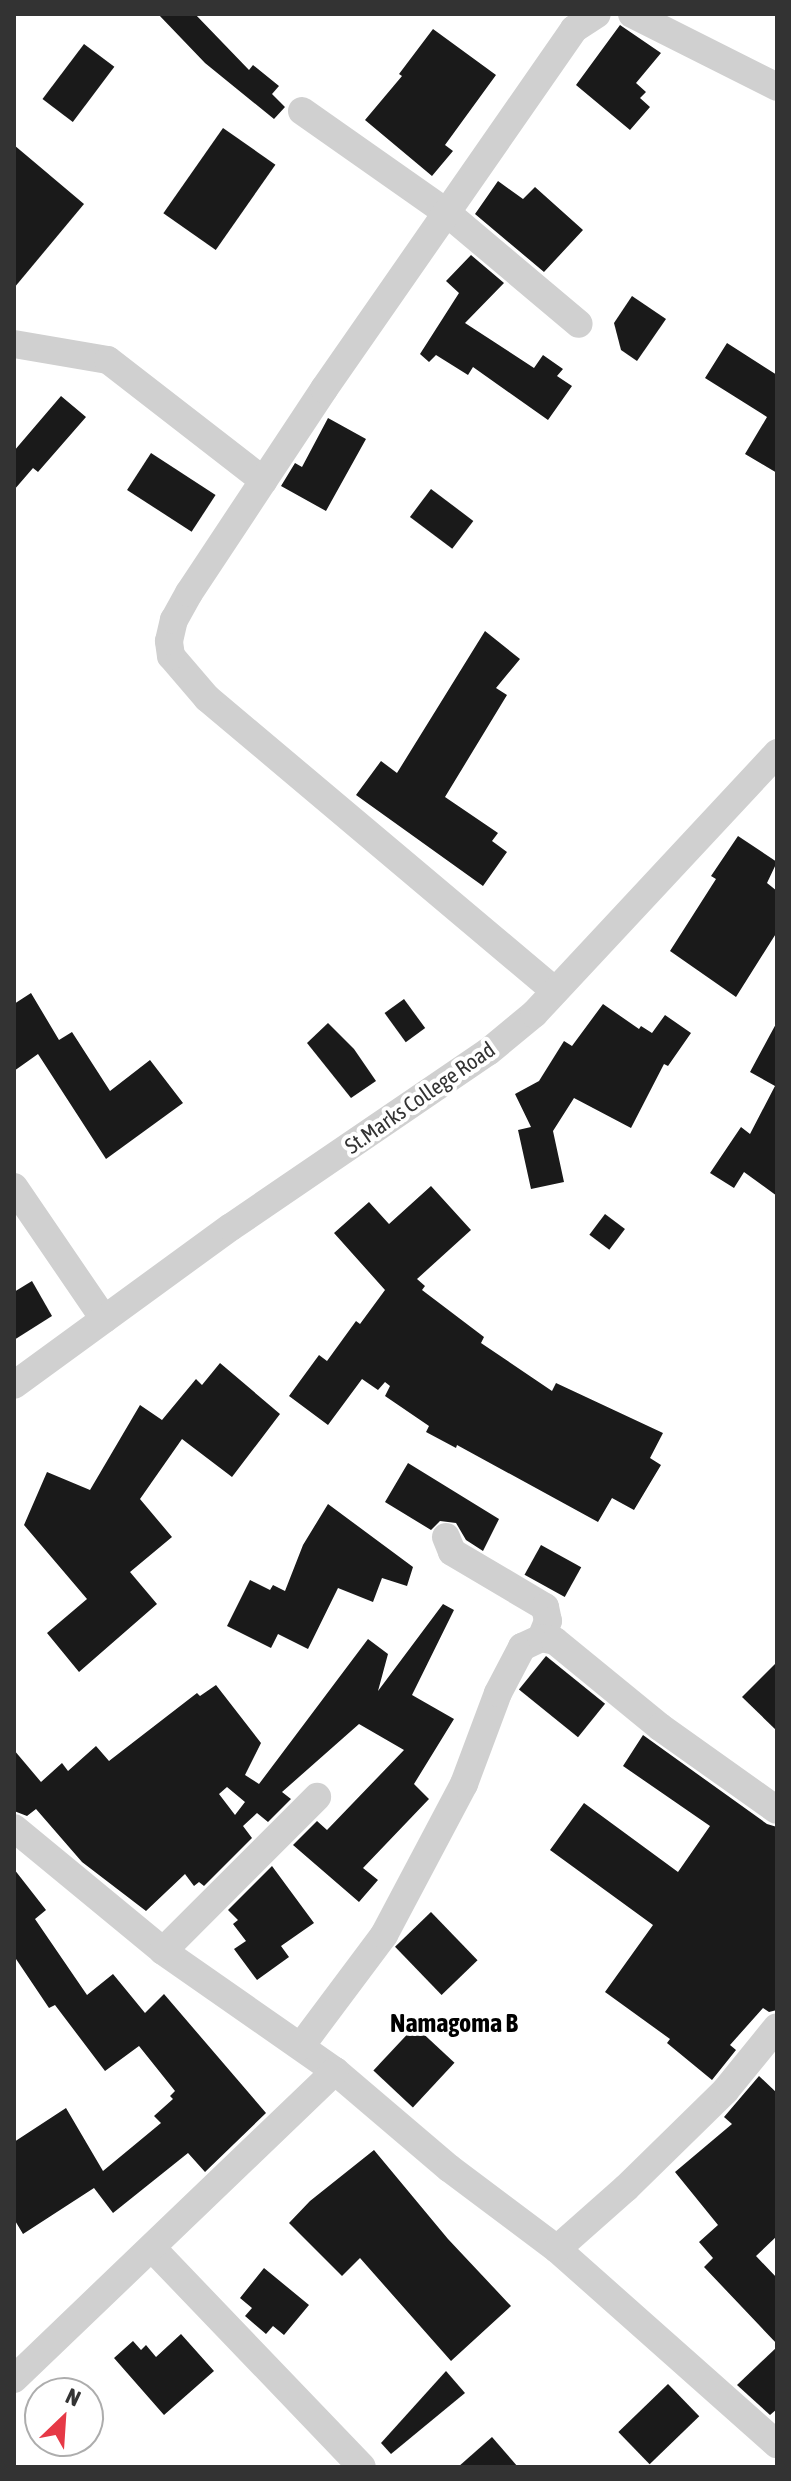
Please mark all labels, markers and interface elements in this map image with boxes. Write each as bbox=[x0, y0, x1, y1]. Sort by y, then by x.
street label: St.Marks College Road bbox=[340, 1036, 500, 1160]
district label: Namagoma B bbox=[390, 2008, 518, 2040]
north arrow bbox=[24, 2377, 104, 2457]
text: N bbox=[62, 2383, 85, 2412]

